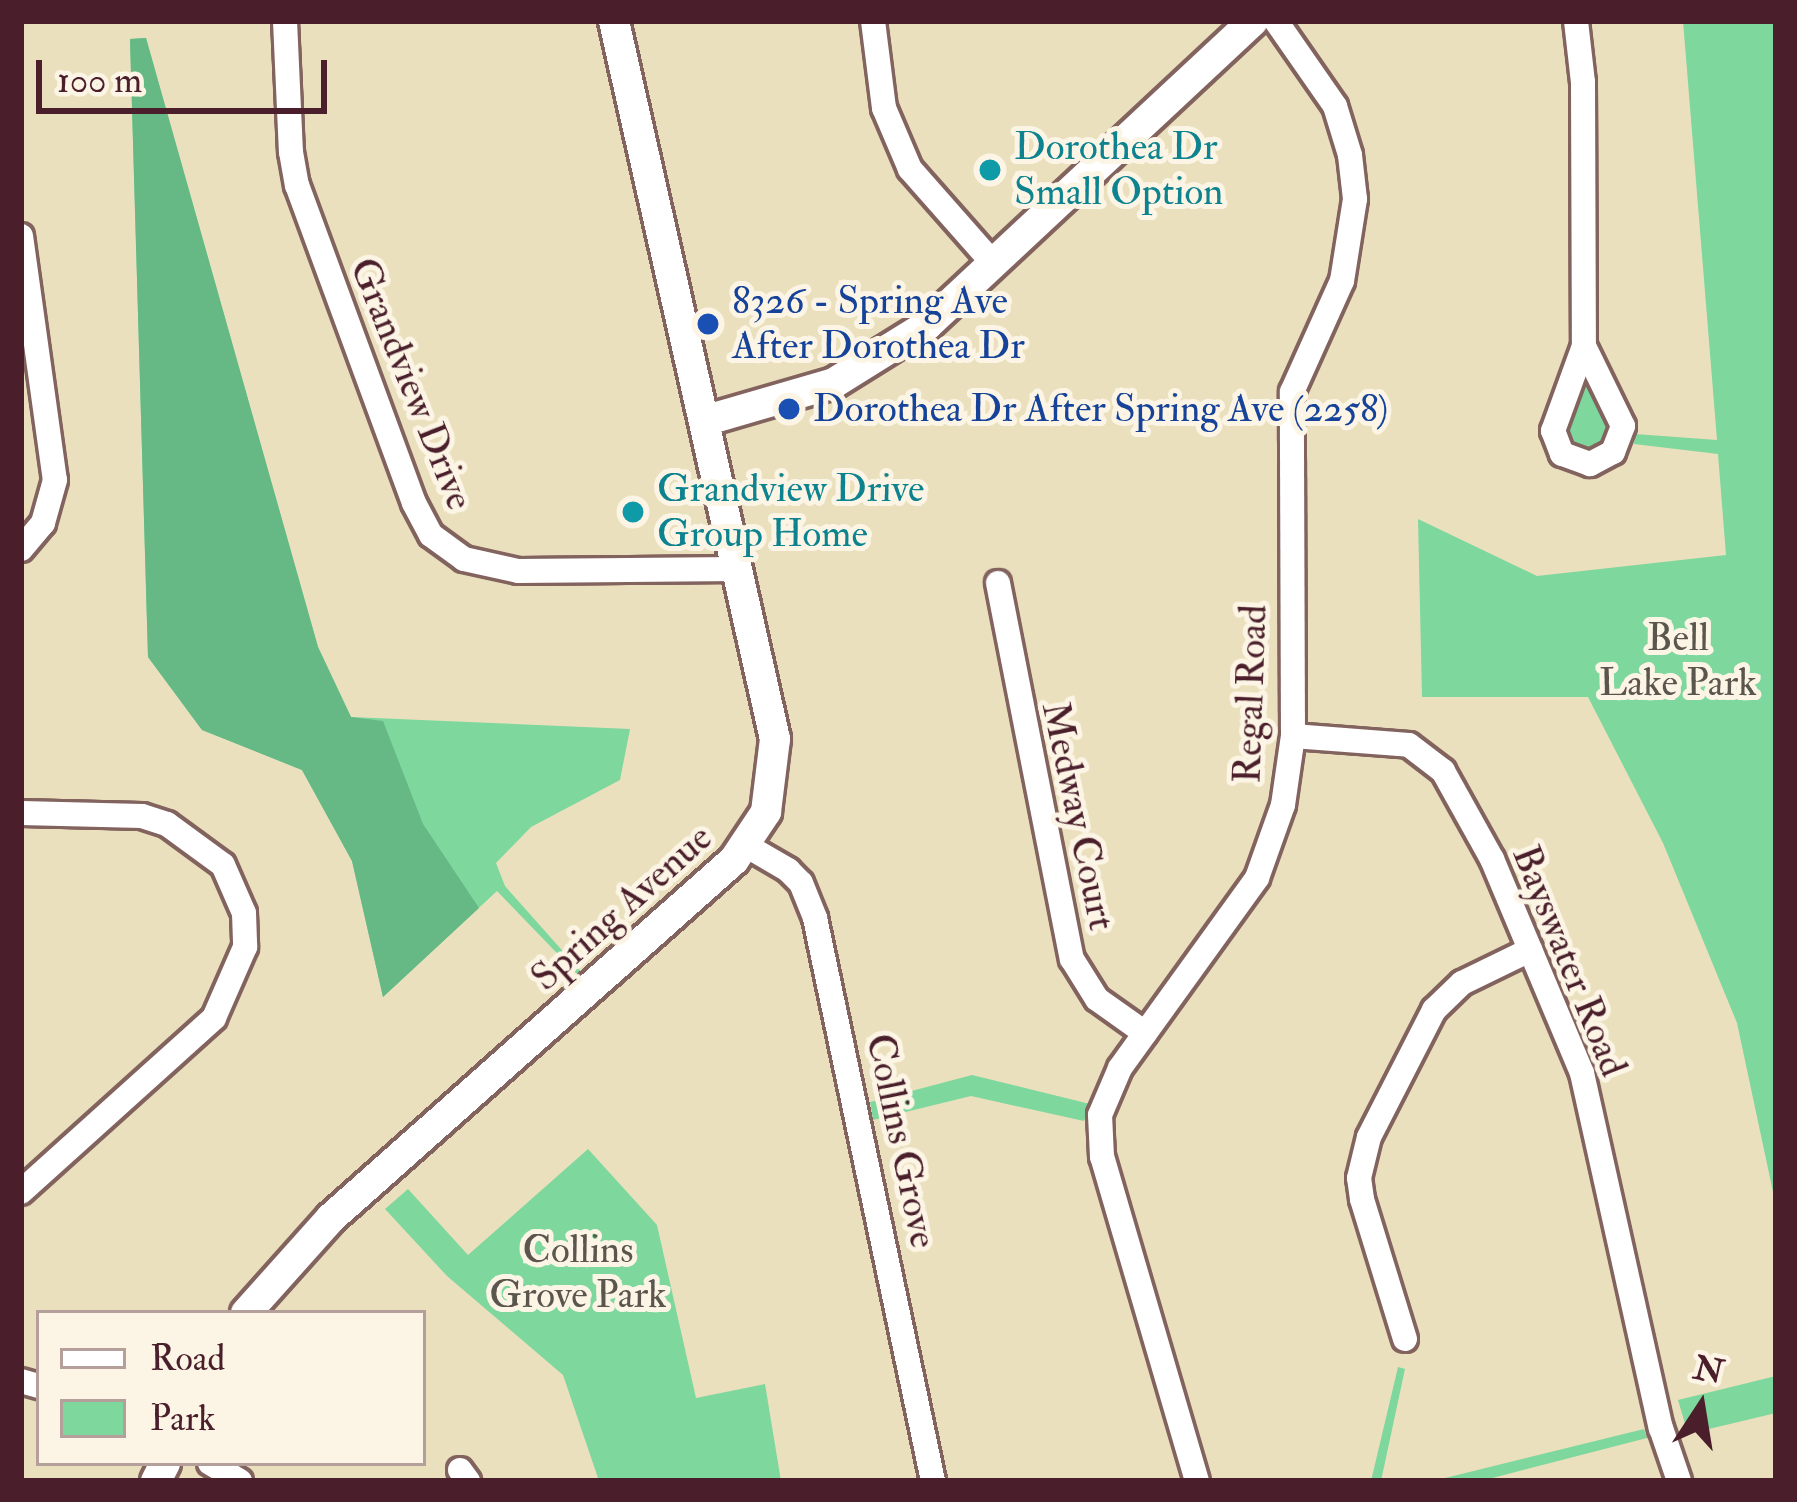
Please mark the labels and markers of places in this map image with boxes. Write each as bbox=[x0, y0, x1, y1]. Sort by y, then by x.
place label: Dorothea Dr Small Option bbox=[1014, 125, 1223, 216]
marker: Dorothea Dr Small Option bbox=[977, 157, 1003, 183]
place label: 8326 - Spring Ave After Dorothea Dr bbox=[732, 279, 1025, 370]
marker: 8326 - Spring Ave After Dorothea Dr bbox=[695, 311, 721, 337]
place label: Dorothea Dr After Spring Ave (2258) bbox=[813, 386, 1389, 432]
marker: Dorothea Dr After Spring Ave (2258) bbox=[776, 396, 802, 422]
place label: Grandview Drive Group Home bbox=[657, 467, 924, 558]
marker: Grandview Drive Group Home bbox=[620, 499, 646, 525]

